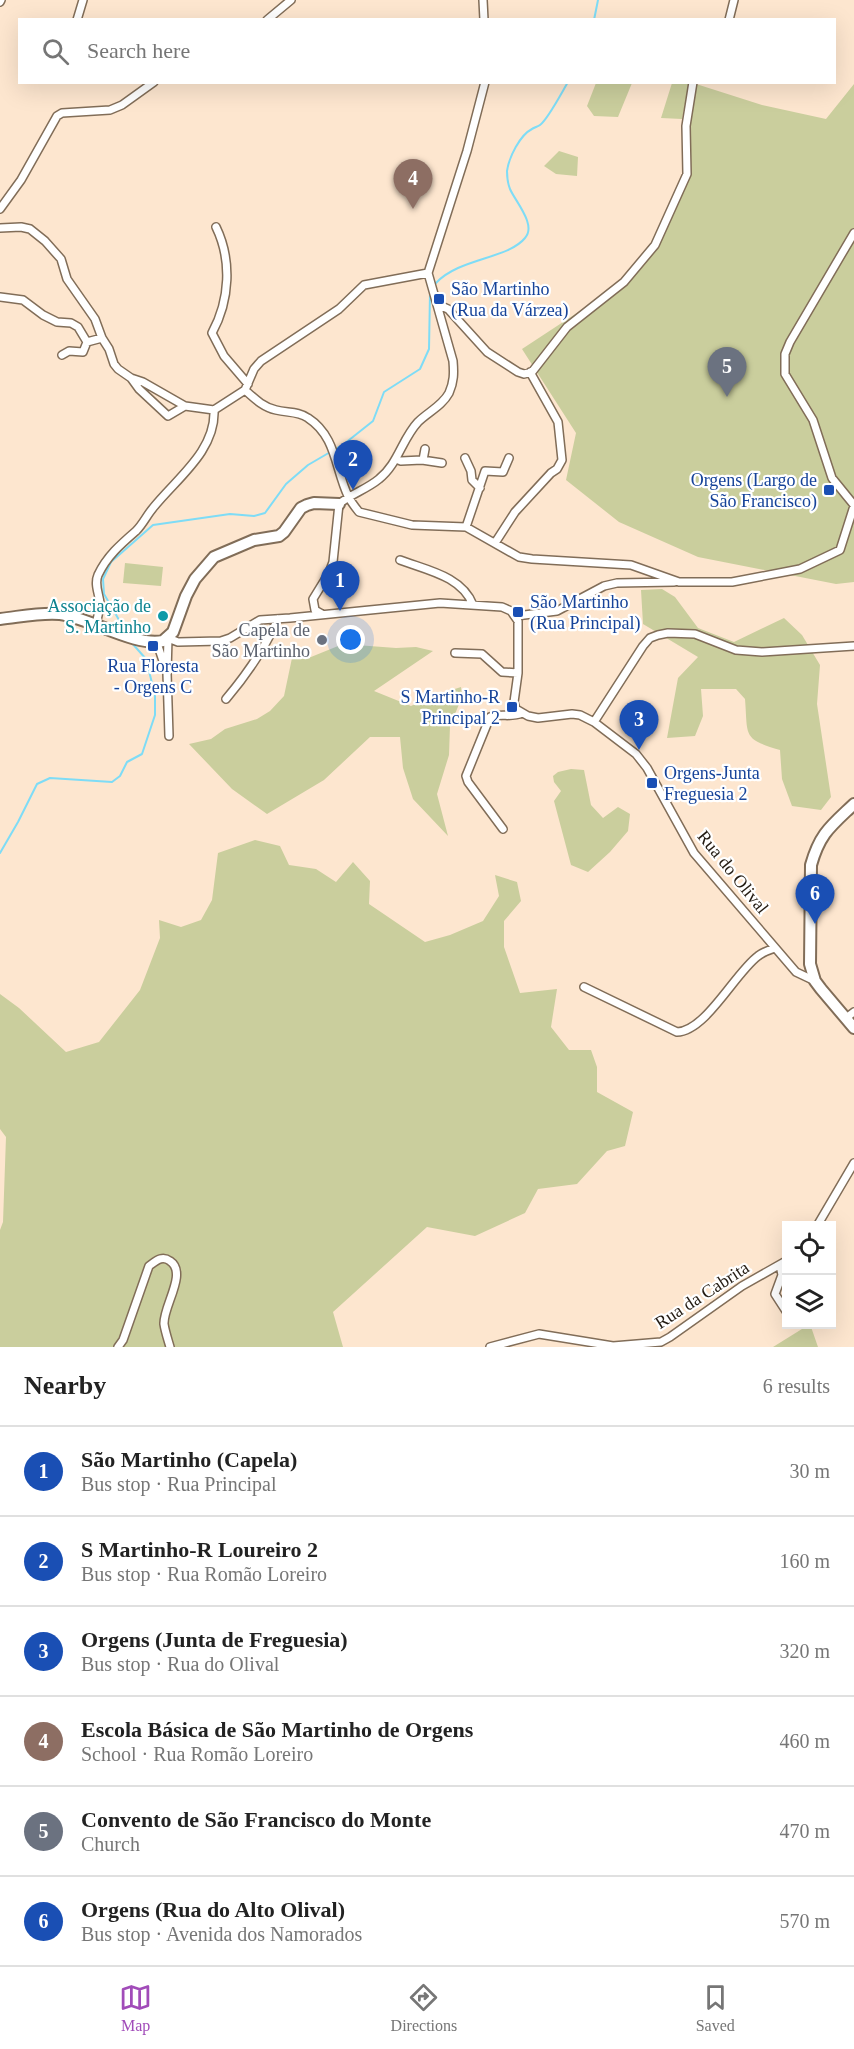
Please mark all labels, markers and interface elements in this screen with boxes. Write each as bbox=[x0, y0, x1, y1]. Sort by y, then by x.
search box bbox=[18, 18, 836, 84]
icon: search bbox=[39, 35, 72, 68]
text: Search here bbox=[87, 38, 190, 63]
pin: 4 bbox=[394, 160, 432, 209]
place label: São Martinho (Rua da Várzea) bbox=[451, 279, 569, 321]
marker: São Martinho (Rua da Várzea) bbox=[432, 292, 446, 306]
pin: 5 bbox=[708, 348, 746, 397]
pin: 2 bbox=[334, 440, 372, 490]
place label: Orgens (Largo de São Francisco) bbox=[691, 470, 817, 512]
marker: Orgens (Largo de São Francisco) bbox=[822, 483, 836, 497]
pin: 1 bbox=[320, 562, 360, 611]
place label: São Martinho (Rua Principal) bbox=[530, 592, 640, 634]
place label: Associação de S. Martinho bbox=[48, 596, 151, 637]
marker: São Martinho (Rua Principal) bbox=[511, 605, 525, 619]
marker: Associação de S. Martinho bbox=[156, 609, 170, 623]
place label: Capela de São Martinho bbox=[212, 620, 310, 661]
your location bbox=[336, 625, 365, 654]
marker: Capela de São Martinho bbox=[315, 633, 329, 647]
marker: Rua Floresta - Orgens C bbox=[146, 639, 160, 653]
place label: Rua Floresta - Orgens C bbox=[107, 656, 199, 697]
place label: S Martinho-R Principal 2 bbox=[400, 687, 500, 728]
marker: S Martinho-R Principal 2 bbox=[505, 700, 519, 714]
pin: 3 bbox=[620, 700, 658, 750]
place label: Orgens-Junta Freguesia 2 bbox=[664, 763, 760, 804]
marker: Orgens-Junta Freguesia 2 bbox=[645, 776, 659, 790]
street label: Rua do Olival bbox=[693, 826, 773, 918]
pin: 6 bbox=[796, 874, 834, 924]
map controls bbox=[782, 1221, 836, 1329]
button: locate bbox=[782, 1221, 836, 1275]
street label: Rua da Cabrita bbox=[651, 1257, 753, 1333]
button: layers bbox=[782, 1275, 836, 1329]
text: Nearby bbox=[24, 1371, 106, 1400]
text: 6 results bbox=[763, 1375, 830, 1397]
text: São Martinho (Capela) bbox=[81, 1447, 297, 1472]
text: 1 bbox=[39, 1460, 49, 1482]
text: 30 m bbox=[789, 1460, 830, 1482]
text: Bus stop · Rua Principal bbox=[81, 1473, 277, 1495]
text: S Martinho-R Loureiro 2 bbox=[81, 1537, 318, 1562]
text: 2 bbox=[39, 1550, 49, 1572]
text: 160 m bbox=[779, 1550, 830, 1572]
text: Bus stop · Rua Romão Loreiro bbox=[81, 1563, 327, 1585]
text: Orgens (Junta de Freguesia) bbox=[81, 1627, 348, 1652]
text: 3 bbox=[39, 1640, 49, 1662]
text: 320 m bbox=[779, 1640, 830, 1662]
text: Bus stop · Rua do Olival bbox=[81, 1653, 279, 1675]
text: Escola Básica de São Martinho de Orgens bbox=[81, 1717, 473, 1742]
text: 4 bbox=[39, 1730, 49, 1752]
text: 460 m bbox=[779, 1730, 830, 1752]
text: School · Rua Romão Loreiro bbox=[81, 1743, 313, 1765]
text: Convento de São Francisco do Monte bbox=[81, 1807, 431, 1832]
text: 5 bbox=[39, 1820, 49, 1842]
text: 470 m bbox=[779, 1820, 830, 1842]
text: Church bbox=[81, 1833, 140, 1855]
text: Orgens (Rua do Alto Olival) bbox=[81, 1897, 345, 1922]
text: 6 bbox=[39, 1910, 49, 1932]
text: 570 m bbox=[779, 1910, 830, 1932]
text: Bus stop · Avenida dos Namorados bbox=[81, 1923, 362, 1945]
tab: Map bbox=[119, 1981, 152, 2035]
tab: Directions bbox=[391, 1981, 457, 2035]
tab: Saved bbox=[696, 1981, 735, 2035]

